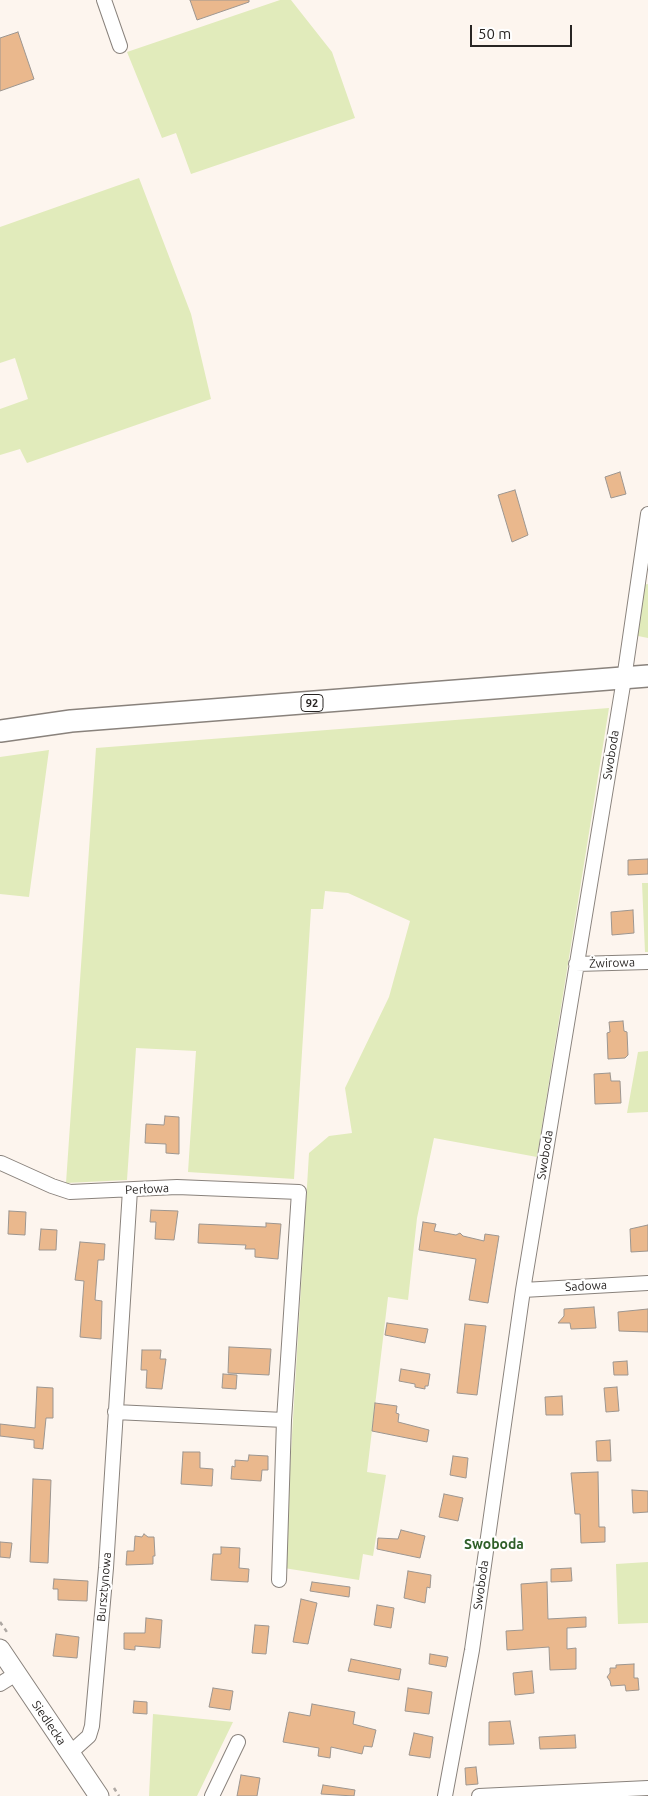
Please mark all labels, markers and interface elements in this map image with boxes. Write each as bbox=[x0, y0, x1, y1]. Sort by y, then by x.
scale bar bbox=[473, 15, 576, 47]
text: 50 m bbox=[478, 25, 511, 42]
road number: 92 bbox=[301, 694, 323, 711]
street label: Swoboda bbox=[600, 729, 622, 781]
street label: Żwirowa bbox=[589, 955, 635, 971]
street label: Swoboda bbox=[534, 1129, 556, 1181]
street label: Perłowa bbox=[125, 1181, 169, 1197]
street label: Sadowa bbox=[565, 1278, 607, 1294]
district label: Swoboda bbox=[464, 1536, 524, 1552]
street label: Bursztynowa bbox=[94, 1552, 114, 1622]
street label: Swoboda bbox=[470, 1559, 492, 1611]
street label: Siedlecka bbox=[29, 1698, 69, 1748]

